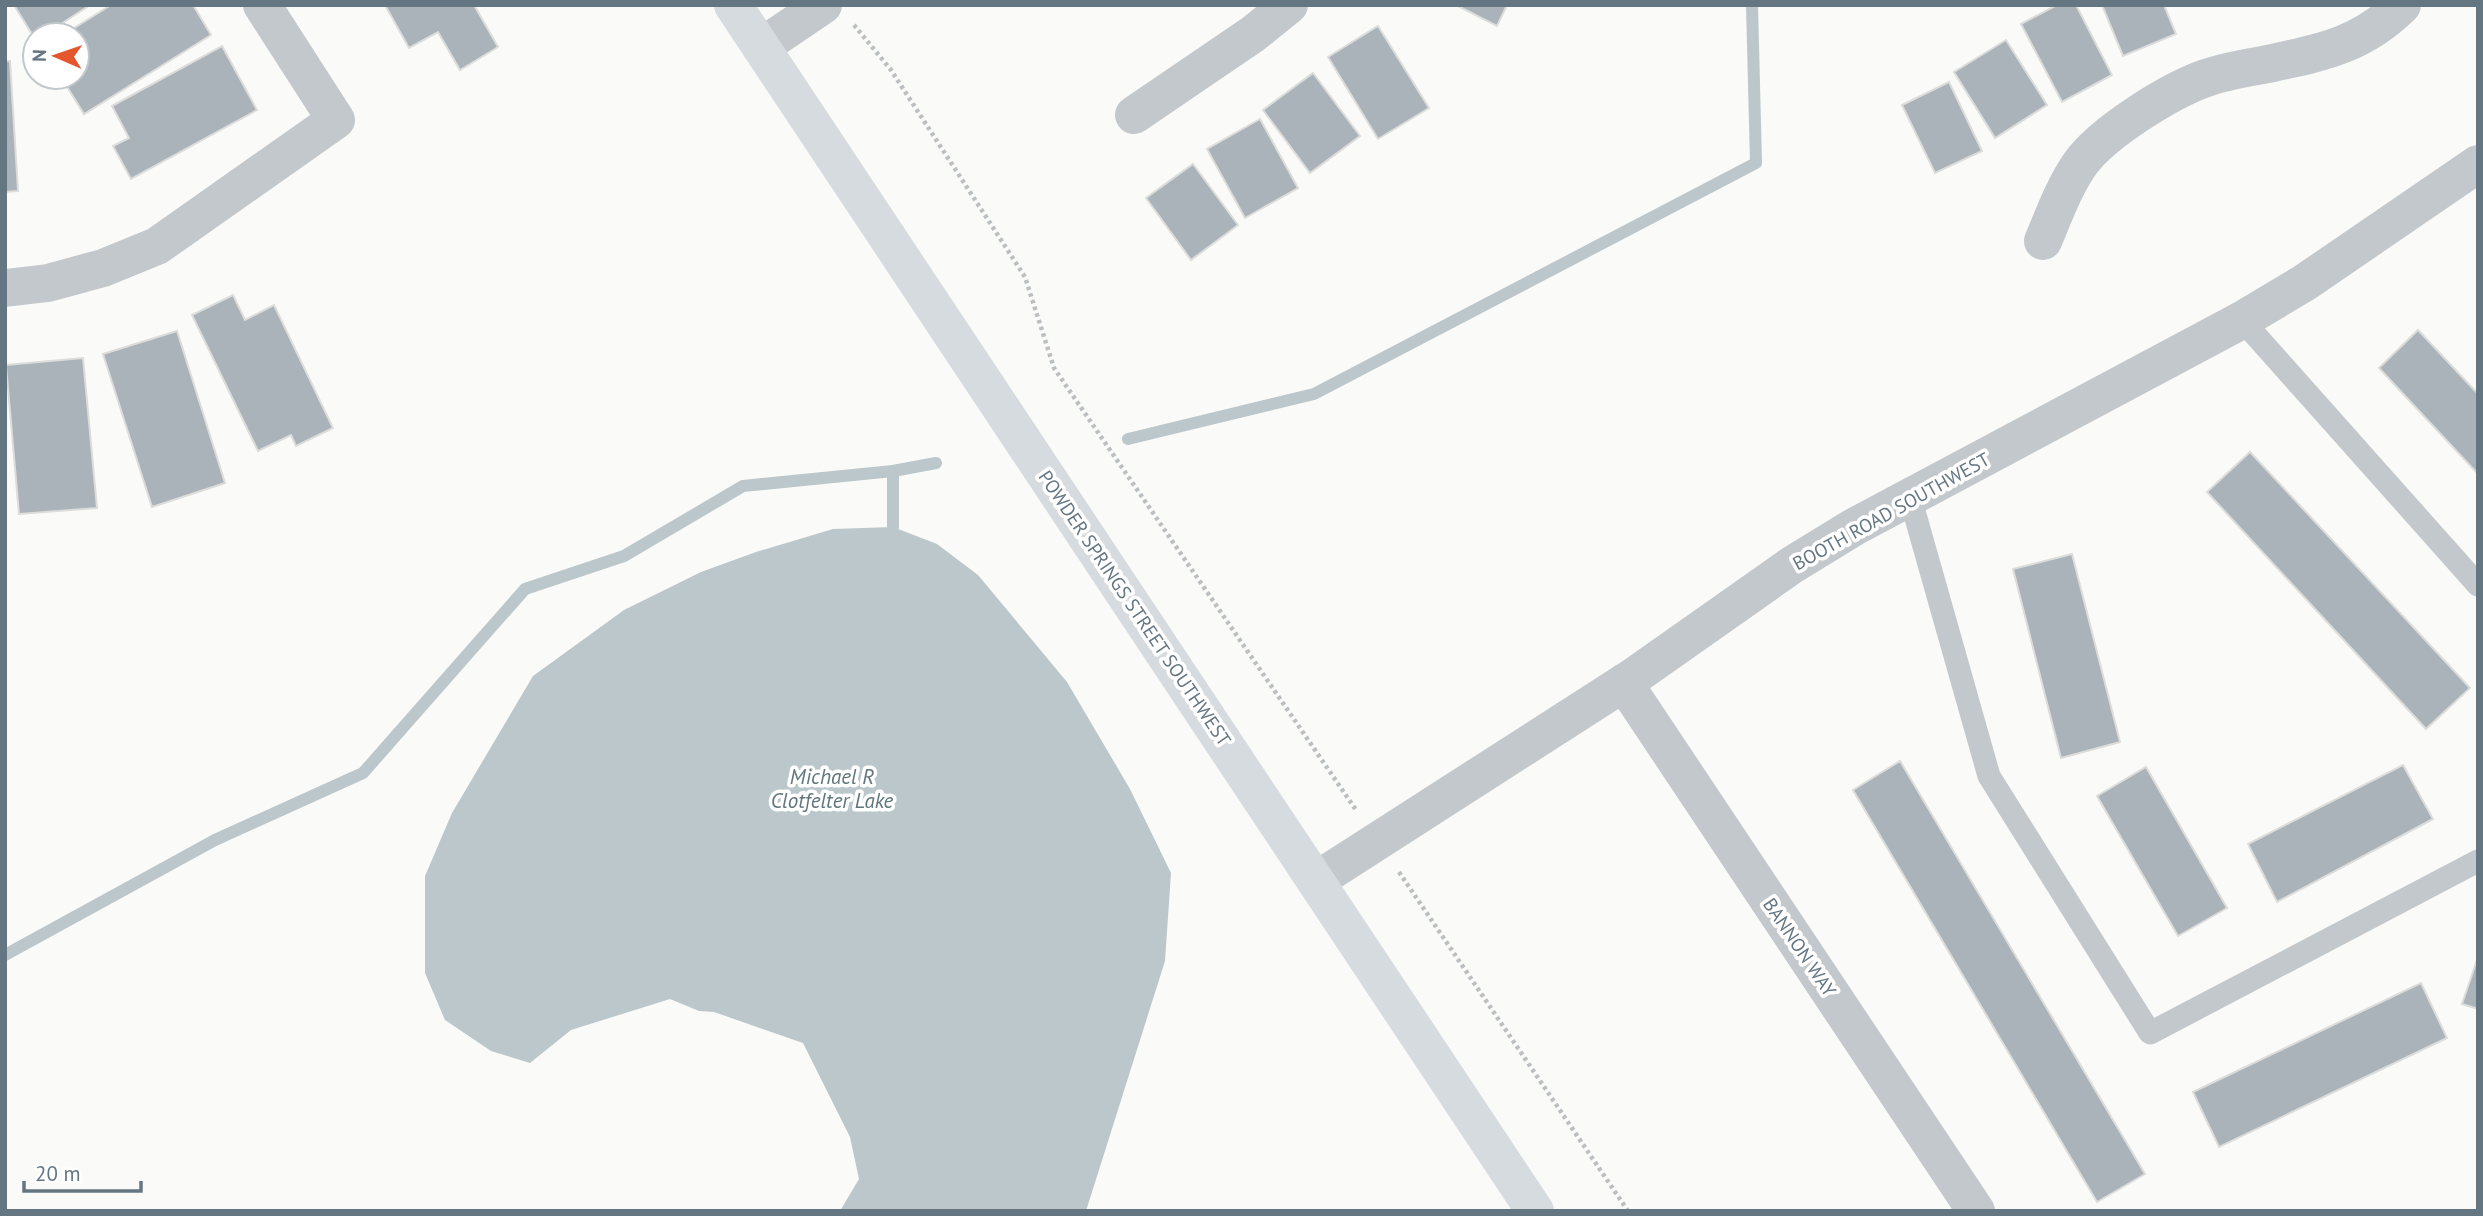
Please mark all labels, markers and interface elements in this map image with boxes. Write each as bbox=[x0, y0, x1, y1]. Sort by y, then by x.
north arrow bbox=[21, 21, 91, 91]
text: N bbox=[27, 49, 51, 62]
street label: BOOTH ROAD SOUTHWEST bbox=[1788, 447, 1994, 575]
street label: POWDER SPRINGS STREET SOUTHWEST bbox=[1034, 466, 1237, 751]
water label: Michael R Clotfelter Lake bbox=[771, 763, 894, 814]
street label: BANNON WAY bbox=[1758, 893, 1842, 1001]
scale bar bbox=[24, 1150, 142, 1194]
text: 20 m bbox=[35, 1160, 81, 1187]

